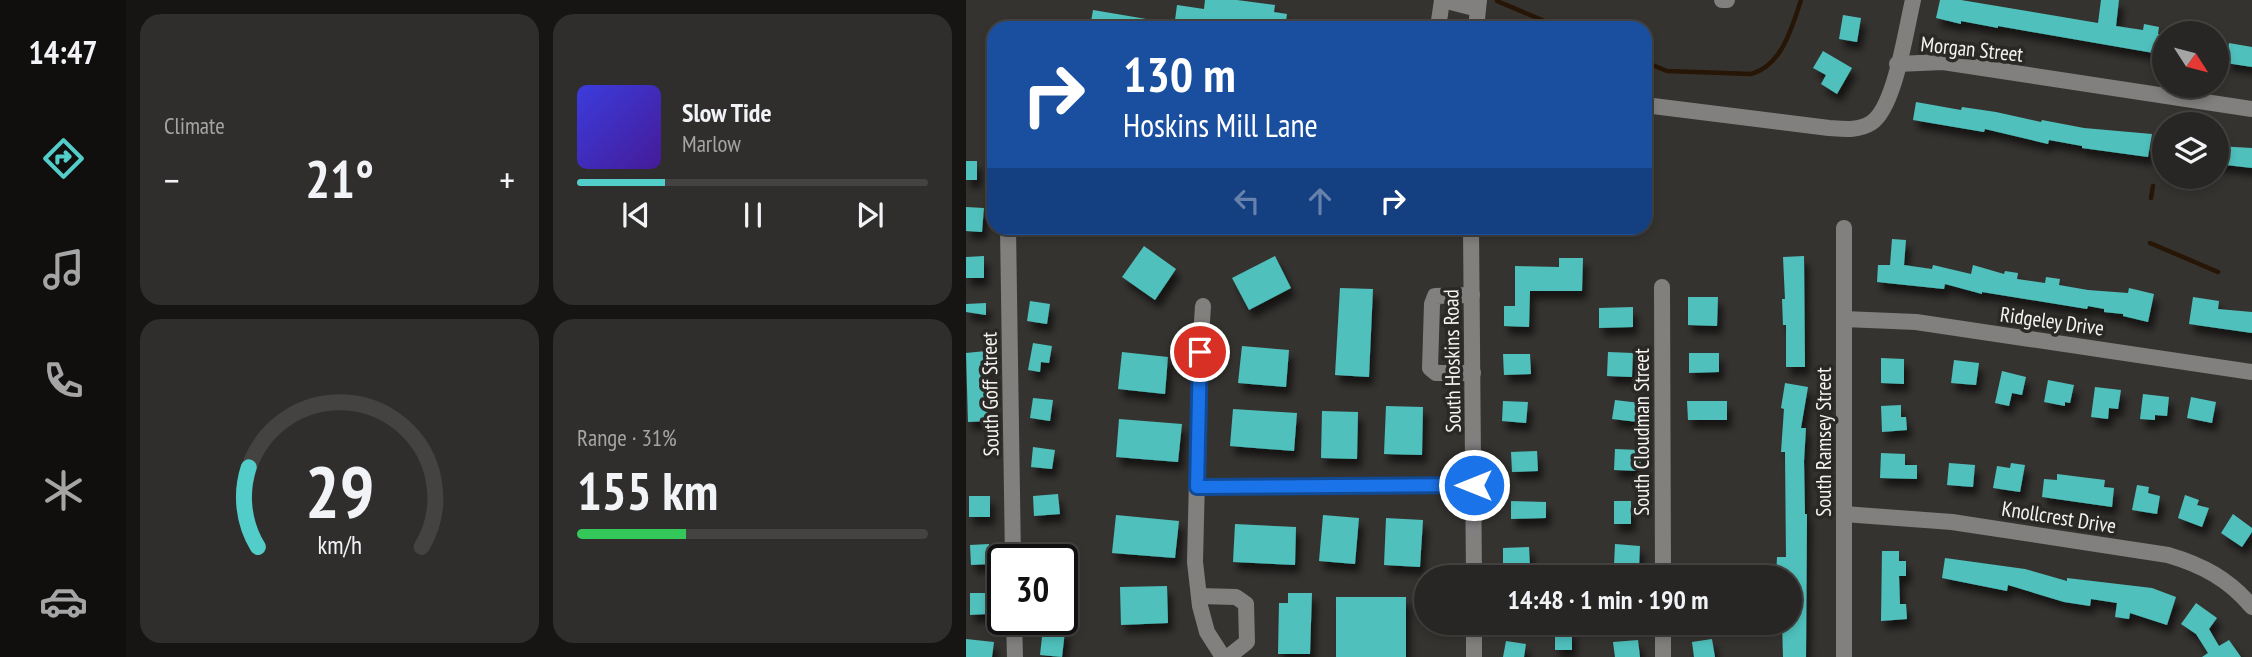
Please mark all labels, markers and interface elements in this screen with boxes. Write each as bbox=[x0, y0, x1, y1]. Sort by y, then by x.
north arrow bbox=[2152, 21, 2230, 98]
map controls bbox=[2152, 21, 2229, 189]
street label: Morgan Street bbox=[1919, 30, 2025, 68]
text: 14:47 bbox=[28, 31, 98, 73]
text: 130 m bbox=[1123, 42, 1236, 106]
icon: right bbox=[1008, 49, 1099, 140]
text: Slow Tide bbox=[682, 96, 772, 129]
text: Hoskins Mill Lane bbox=[1123, 104, 1318, 146]
text: Climate bbox=[164, 111, 225, 140]
button: layers bbox=[2152, 112, 2229, 189]
text: Marlow bbox=[682, 129, 741, 158]
icon: directions bbox=[39, 134, 88, 183]
text: 21° bbox=[305, 145, 374, 212]
text: − bbox=[164, 155, 180, 204]
text: + bbox=[499, 155, 515, 204]
icon: left bbox=[1228, 182, 1266, 220]
icon: ahead bbox=[1301, 182, 1339, 220]
icon: right bbox=[1374, 182, 1412, 220]
icon: previous bbox=[617, 196, 655, 234]
icon: pause bbox=[734, 196, 772, 234]
icon: next bbox=[851, 196, 889, 234]
icon: music bbox=[39, 245, 88, 294]
street label: South Hoskins Road bbox=[1437, 289, 1467, 433]
street label: Ridgeley Drive bbox=[1998, 300, 2106, 342]
pin bbox=[1170, 322, 1230, 382]
street label: South Goff Street bbox=[975, 331, 1005, 457]
icon: arrive bbox=[1181, 333, 1219, 371]
street label: South Cloudman Street bbox=[1628, 348, 1655, 516]
icon: phone bbox=[39, 356, 88, 405]
street label: South Ramsey Street bbox=[1810, 367, 1837, 517]
text: Range · 31% bbox=[577, 423, 677, 452]
text: 29 bbox=[305, 443, 374, 537]
position arrow bbox=[1437, 448, 1511, 522]
text: 155 km bbox=[577, 457, 718, 524]
icon: climate bbox=[39, 466, 88, 515]
street label: Knollcrest Drive bbox=[2000, 495, 2118, 539]
text: km/h bbox=[317, 529, 362, 561]
speed limit sign: 30 bbox=[987, 544, 1078, 635]
icon: car bbox=[39, 577, 88, 626]
text: 14:48 · 1 min · 190 m bbox=[1508, 583, 1708, 616]

